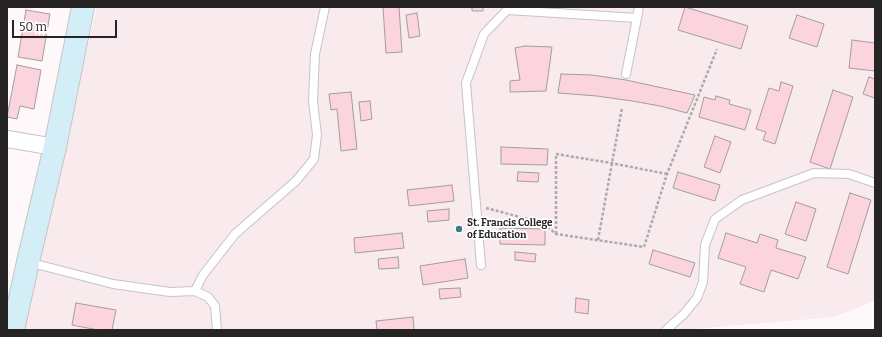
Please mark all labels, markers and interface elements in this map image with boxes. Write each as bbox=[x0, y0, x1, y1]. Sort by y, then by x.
scale bar bbox=[14, 12, 119, 38]
text: 50 m bbox=[19, 20, 47, 34]
place label: St. Francis College of Education bbox=[467, 217, 553, 240]
marker: St. Francis College of Education bbox=[454, 224, 464, 234]

